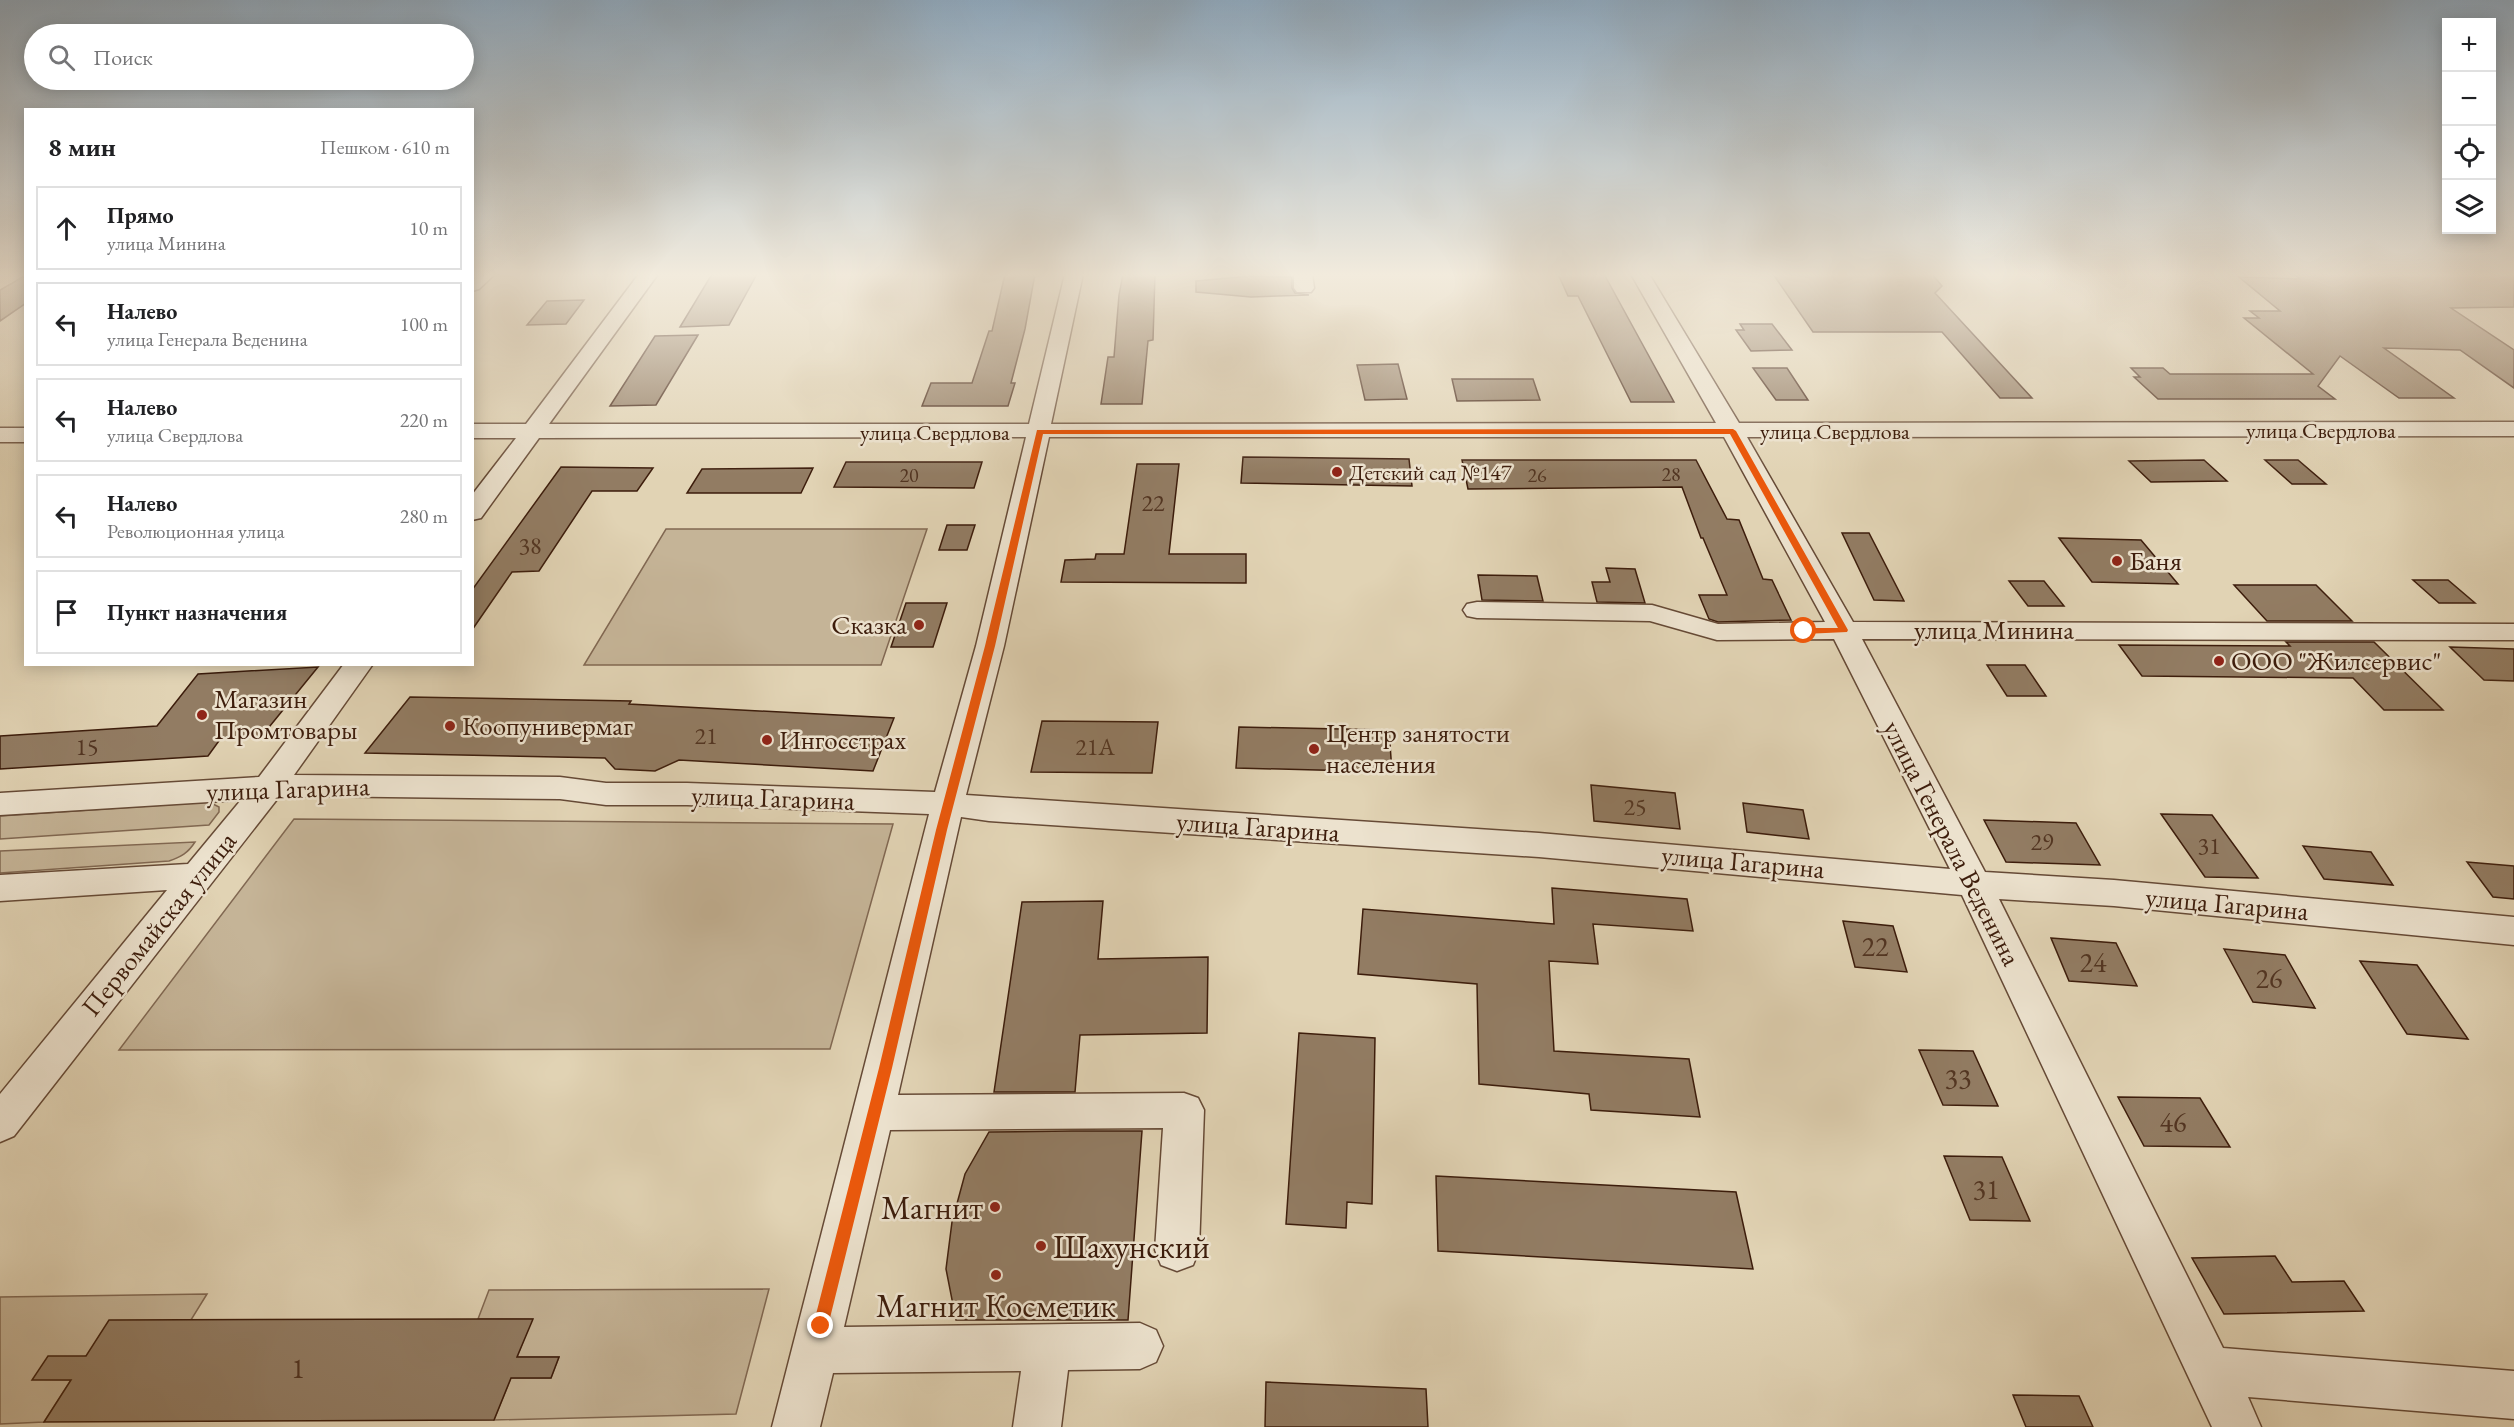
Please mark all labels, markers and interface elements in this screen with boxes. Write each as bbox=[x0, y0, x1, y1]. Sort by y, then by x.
map controls bbox=[2442, 18, 2496, 234]
button: + bbox=[2442, 18, 2496, 72]
search box bbox=[24, 24, 474, 90]
icon: search bbox=[45, 41, 78, 74]
text: Поиск bbox=[93, 43, 153, 72]
button: − bbox=[2442, 72, 2496, 126]
button: locate bbox=[2442, 126, 2496, 180]
text: 8 мин bbox=[48, 130, 116, 164]
text: Пешком · 610 m bbox=[320, 134, 450, 160]
button: layers bbox=[2442, 180, 2496, 234]
text: Прямо bbox=[107, 201, 174, 230]
icon: ahead bbox=[50, 212, 83, 245]
text: 10 m bbox=[409, 215, 448, 241]
text: улица Минина bbox=[107, 230, 226, 256]
text: Налево bbox=[107, 297, 177, 326]
icon: left bbox=[50, 308, 83, 341]
text: 100 m bbox=[400, 311, 448, 337]
text: улица Генерала Веденина bbox=[107, 326, 308, 352]
text: Налево bbox=[107, 393, 177, 422]
icon: left bbox=[50, 404, 83, 437]
text: 220 m bbox=[400, 407, 448, 433]
street label: улица Свердлова bbox=[2246, 416, 2396, 445]
street label: улица Свердлова bbox=[1760, 417, 1910, 446]
street label: улица Свердлова bbox=[860, 418, 1010, 447]
text: улица Свердлова bbox=[107, 422, 243, 448]
place label: Детский сад №147 bbox=[1349, 458, 1512, 487]
house number: 28 bbox=[1661, 461, 1681, 487]
house number: 20 bbox=[899, 462, 919, 488]
house number: 26 bbox=[1527, 462, 1547, 488]
marker: Детский сад №147 bbox=[1330, 465, 1344, 479]
house number: 22 bbox=[1141, 487, 1165, 518]
text: Налево bbox=[107, 489, 177, 518]
icon: left bbox=[50, 500, 83, 533]
text: 280 m bbox=[400, 503, 448, 529]
text: Революционная улица bbox=[107, 518, 285, 544]
house number: 38 bbox=[518, 530, 542, 561]
place label: Баня bbox=[2129, 543, 2182, 578]
marker: Баня bbox=[2110, 554, 2124, 568]
icon: arrive bbox=[50, 596, 83, 629]
text: Пункт назначения bbox=[107, 598, 287, 627]
place label: Сказка bbox=[831, 607, 907, 642]
street label: улица Минина bbox=[1914, 612, 2074, 647]
route start bbox=[1790, 617, 1816, 643]
marker: Сказка bbox=[912, 618, 926, 632]
place label: ООО "Жилсервис" bbox=[2231, 643, 2441, 678]
marker: ООО "Жилсервис" bbox=[2212, 654, 2226, 668]
place label: Магазин Промтовары bbox=[214, 681, 358, 747]
marker: Магазин Промтовары bbox=[195, 708, 209, 722]
place label: Коопунивермаг bbox=[462, 708, 633, 743]
street label: улица Генерала Веденина bbox=[1875, 714, 2030, 972]
place label: Центр занятости населения bbox=[1326, 715, 1510, 781]
marker: Коопунивермаг bbox=[443, 719, 457, 733]
house number: 21 bbox=[694, 720, 718, 751]
place label: Ингосстрах bbox=[779, 722, 906, 757]
house number: 15 bbox=[75, 731, 99, 762]
house number: 21А bbox=[1075, 731, 1115, 762]
marker: Ингосстрах bbox=[760, 733, 774, 747]
marker: Центр занятости населения bbox=[1307, 742, 1321, 756]
street label: улица Гагарина bbox=[206, 768, 371, 809]
street label: улица Гагарина bbox=[691, 777, 856, 818]
house number: 25 bbox=[1623, 791, 1647, 822]
street label: улица Гагарина bbox=[1175, 803, 1341, 850]
street label: Первомайская улица bbox=[73, 824, 244, 1023]
house number: 29 bbox=[2030, 826, 2054, 857]
house number: 31 bbox=[2197, 830, 2221, 861]
street label: улица Гагарина bbox=[1660, 837, 1826, 886]
street label: улица Гагарина bbox=[2144, 879, 2310, 928]
house number: 22 bbox=[1862, 928, 1889, 964]
house number: 24 bbox=[2080, 944, 2107, 980]
house number: 26 bbox=[2256, 960, 2282, 996]
house number: 33 bbox=[1945, 1060, 1971, 1096]
house number: 46 bbox=[2160, 1104, 2186, 1140]
house number: 31 bbox=[1973, 1171, 1999, 1207]
place label: Магнит bbox=[881, 1186, 983, 1229]
marker: Магнит bbox=[988, 1200, 1002, 1214]
place label: Шахунский bbox=[1053, 1225, 1210, 1268]
marker: Шахунский bbox=[1034, 1239, 1048, 1253]
marker: Магнит Косметик bbox=[989, 1268, 1003, 1282]
place label: Магнит Косметик bbox=[876, 1284, 1116, 1327]
route end bbox=[807, 1312, 833, 1338]
house number: 1 bbox=[291, 1350, 305, 1386]

